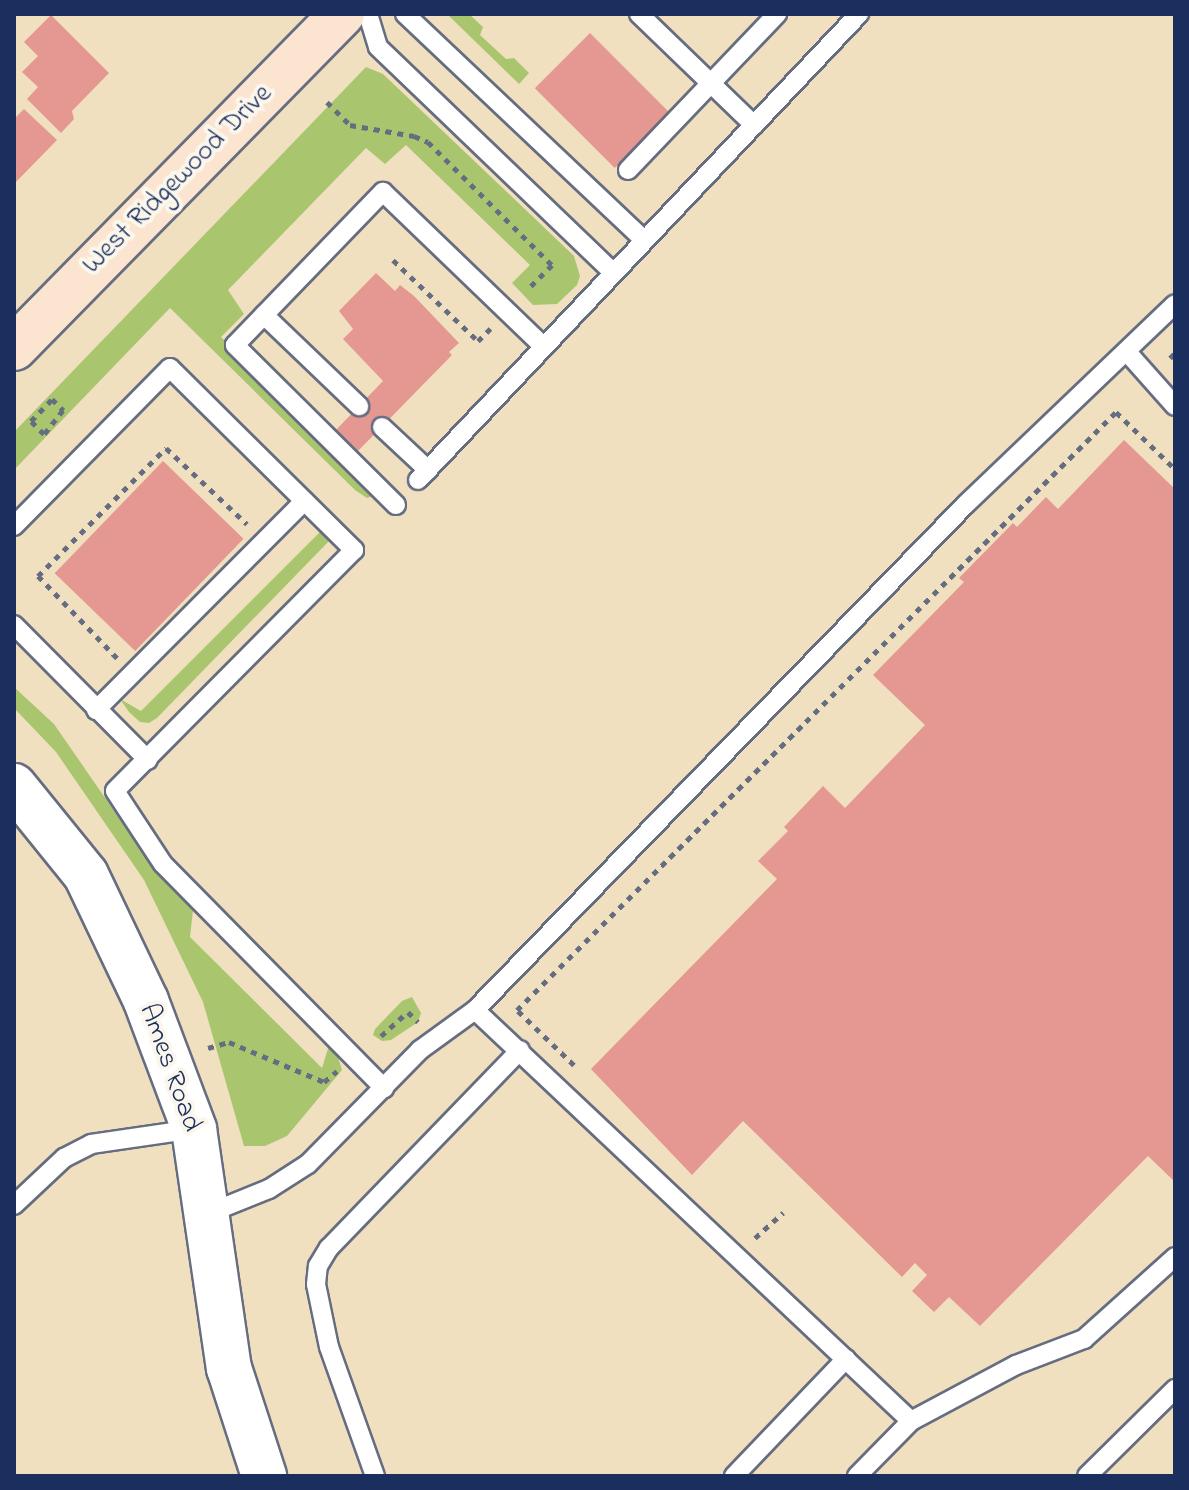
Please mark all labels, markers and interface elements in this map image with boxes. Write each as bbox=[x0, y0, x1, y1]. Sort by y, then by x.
street label: West Ridgewood Drive bbox=[76, 78, 280, 282]
street label: Ames Road bbox=[130, 999, 208, 1137]

